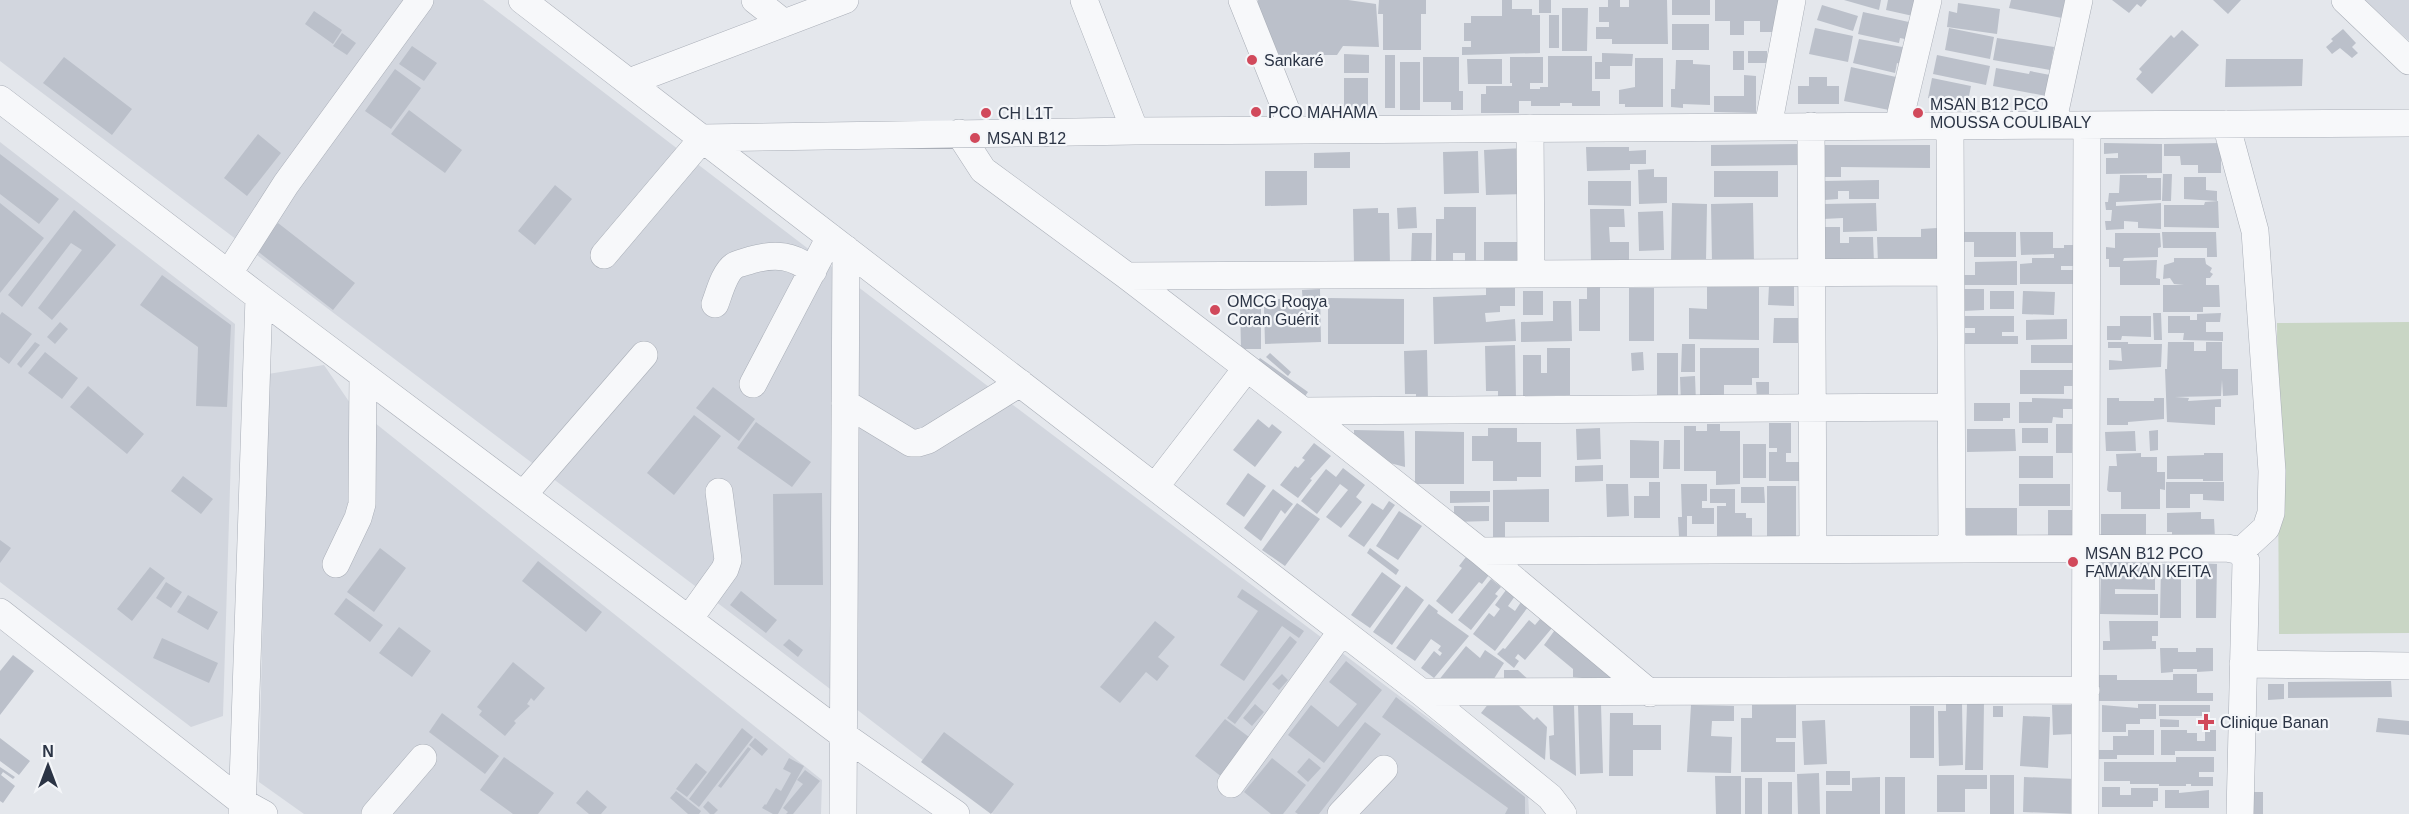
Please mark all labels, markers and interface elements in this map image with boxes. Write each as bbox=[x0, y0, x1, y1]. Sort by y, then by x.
place label: Sankaré bbox=[1264, 52, 1324, 69]
marker: Sankaré bbox=[1245, 53, 1259, 67]
place label: MSAN B12 PCO MOUSSA COULIBALY bbox=[1930, 96, 2092, 131]
place label: PCO MAHAMA bbox=[1268, 104, 1378, 121]
place label: CH L1T bbox=[998, 105, 1053, 122]
marker: PCO MAHAMA bbox=[1249, 105, 1263, 119]
marker: CH L1T bbox=[979, 106, 993, 120]
marker: MSAN B12 PCO MOUSSA COULIBALY bbox=[1911, 106, 1925, 120]
place label: MSAN B12 bbox=[987, 130, 1066, 147]
marker: MSAN B12 bbox=[968, 131, 982, 145]
place label: OMCG Roqya Coran Guérit bbox=[1227, 293, 1328, 328]
marker: OMCG Roqya Coran Guérit bbox=[1208, 303, 1222, 317]
place label: MSAN B12 PCO FAMAKAN KEITA bbox=[2085, 545, 2211, 580]
marker: MSAN B12 PCO FAMAKAN KEITA bbox=[2066, 555, 2080, 569]
marker: Clinique Banan bbox=[2197, 713, 2215, 731]
place label: Clinique Banan bbox=[2220, 714, 2329, 731]
north arrow bbox=[18, 736, 78, 796]
text: N bbox=[42, 743, 54, 760]

